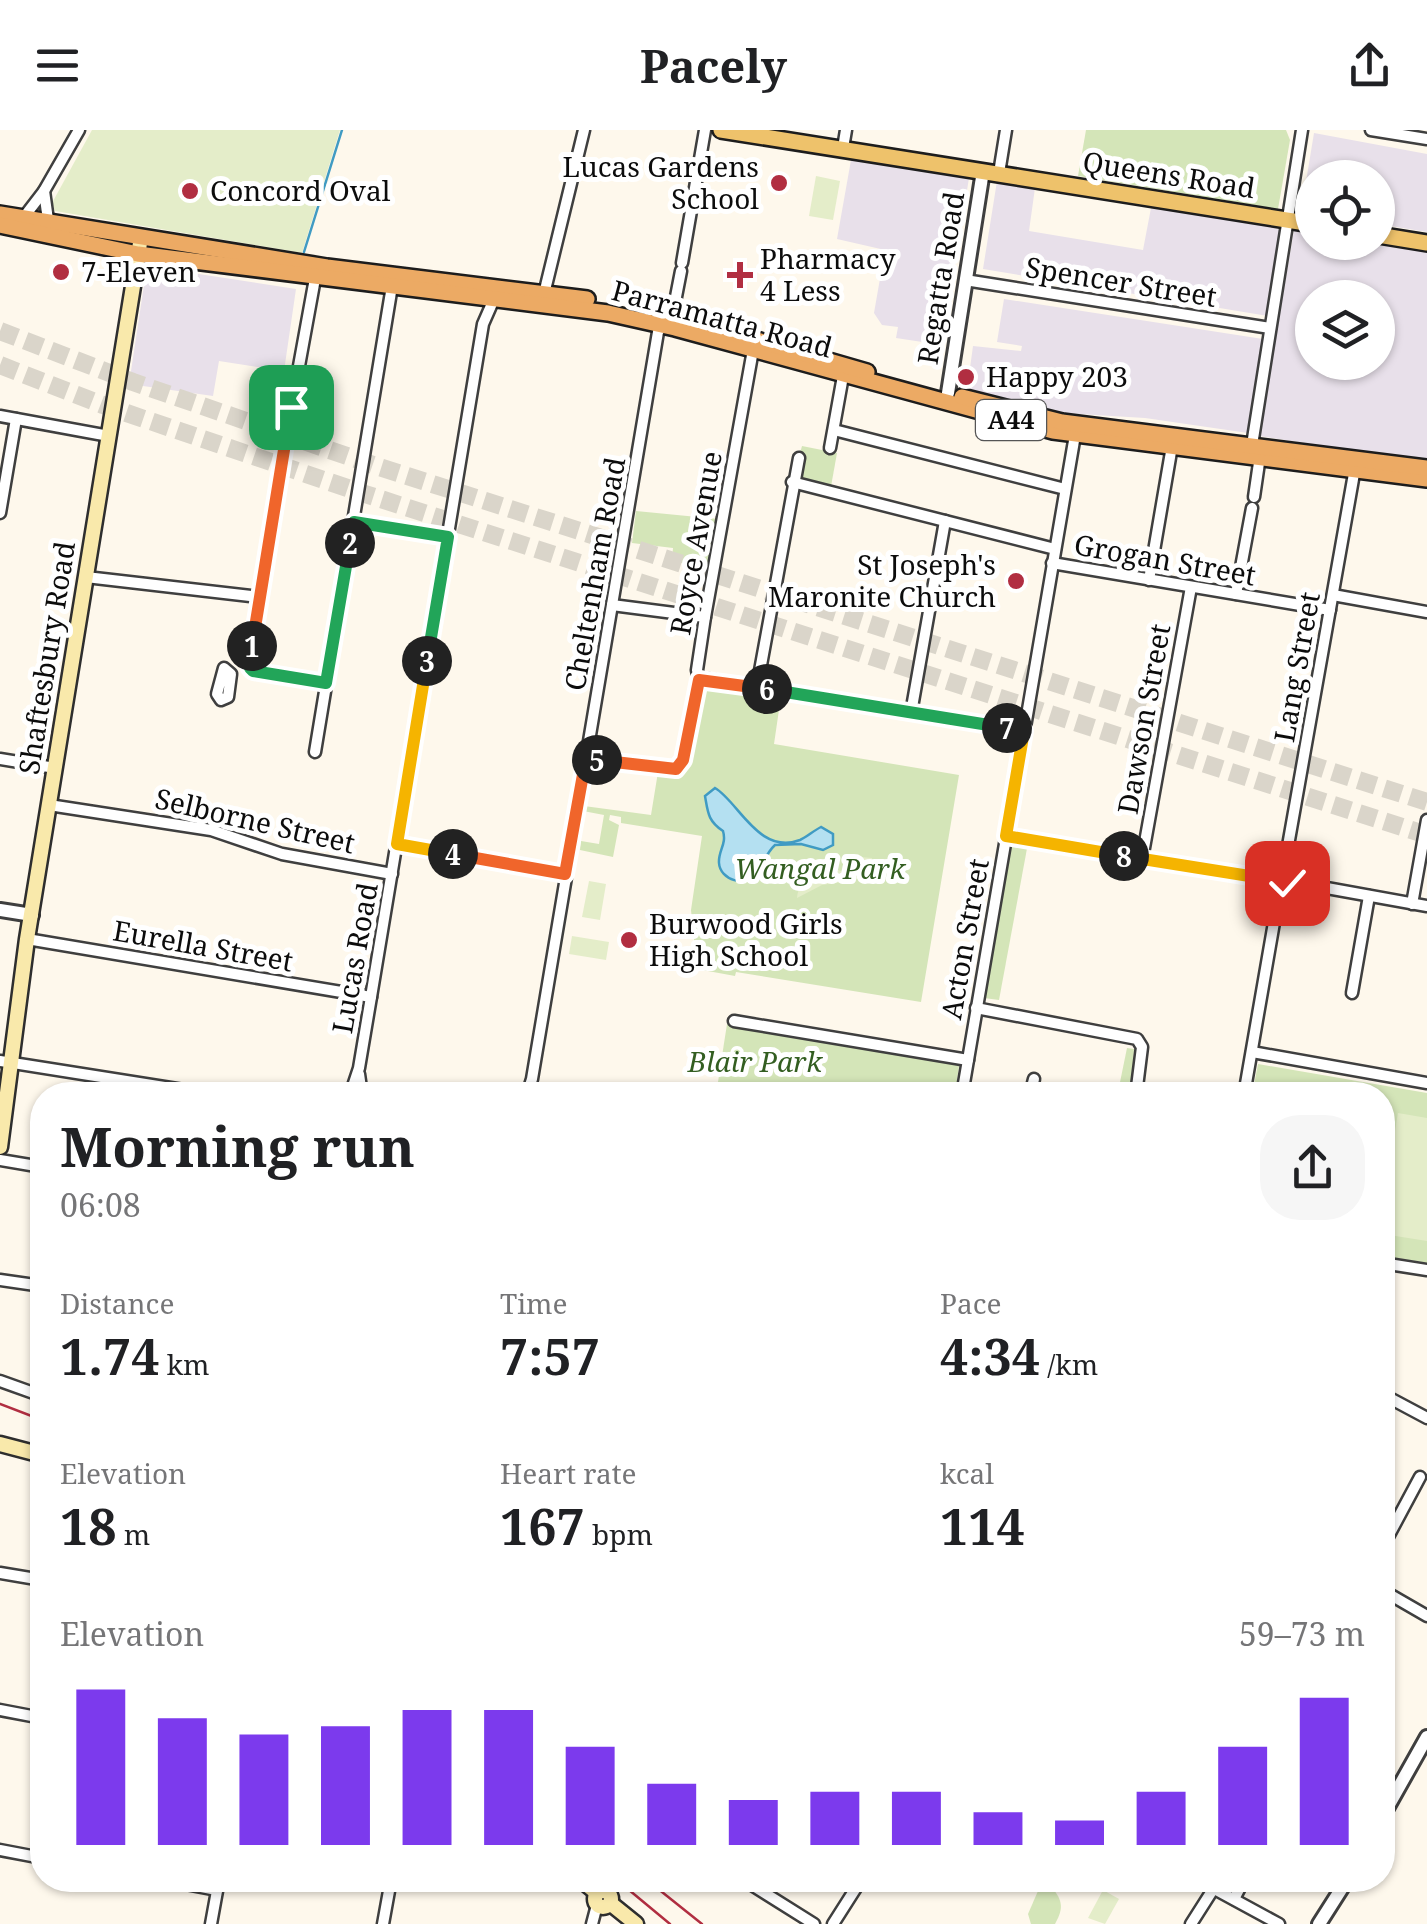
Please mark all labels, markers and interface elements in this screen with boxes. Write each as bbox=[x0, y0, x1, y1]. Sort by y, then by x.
text: Pacely bbox=[640, 35, 787, 96]
icon: menu bbox=[30, 38, 85, 93]
icon: share bbox=[1342, 38, 1397, 93]
street label: Queens Road bbox=[1080, 142, 1258, 206]
place label: Lucas Gardens School bbox=[563, 147, 759, 217]
map controls bbox=[1295, 160, 1395, 380]
button: locate bbox=[1295, 160, 1395, 260]
place label: Concord Oval bbox=[210, 171, 391, 209]
marker: Lucas Gardens School bbox=[768, 172, 790, 194]
marker: Concord Oval bbox=[179, 180, 201, 202]
street label: Regatta Road bbox=[908, 189, 972, 367]
place label: Pharmacy 4 Less bbox=[760, 239, 896, 309]
street label: Spencer Street bbox=[1023, 247, 1219, 315]
place label: 7-Eleven bbox=[81, 252, 196, 290]
marker: 7-Eleven bbox=[50, 261, 72, 283]
marker: Pharmacy 4 Less bbox=[729, 264, 751, 286]
street label: Parramatta Road bbox=[608, 270, 837, 366]
button: layers bbox=[1295, 280, 1395, 380]
place label: Happy 203 bbox=[986, 357, 1128, 395]
pin bbox=[249, 365, 334, 450]
marker: Happy 203 bbox=[955, 366, 977, 388]
icon: arrive bbox=[264, 380, 319, 435]
road number: A44 bbox=[976, 400, 1046, 440]
street label: Royce Avenue bbox=[660, 448, 730, 638]
street label: Cheltenham Road bbox=[555, 454, 633, 693]
pin: 2 bbox=[325, 518, 375, 568]
text: 2 bbox=[342, 524, 358, 562]
street label: Grogan Street bbox=[1071, 524, 1259, 594]
street label: Shaftesbury Road bbox=[9, 539, 83, 777]
place label: St Joseph's Maronite Church bbox=[768, 545, 996, 615]
marker: St Joseph's Maronite Church bbox=[1005, 570, 1027, 592]
street label: Lang Street bbox=[1264, 589, 1328, 745]
pin: 1 bbox=[227, 621, 277, 671]
street label: Dawson Street bbox=[1108, 621, 1178, 817]
text: 1 bbox=[244, 627, 260, 665]
pin: 3 bbox=[402, 636, 452, 686]
text: 3 bbox=[419, 642, 435, 680]
pin: 6 bbox=[742, 664, 792, 714]
text: 6 bbox=[759, 670, 775, 708]
pin: 7 bbox=[982, 703, 1032, 753]
text: 7 bbox=[999, 709, 1015, 747]
pin: 5 bbox=[572, 735, 622, 785]
text: 5 bbox=[589, 741, 605, 779]
street label: Selborne Street bbox=[152, 779, 359, 861]
pin: 4 bbox=[428, 829, 478, 879]
pin: 8 bbox=[1099, 831, 1149, 881]
text: 4 bbox=[445, 835, 461, 873]
text: 8 bbox=[1116, 837, 1132, 875]
pin bbox=[1245, 841, 1330, 926]
park label: Wangal Park bbox=[734, 849, 907, 887]
street label: Acton Street bbox=[931, 855, 997, 1022]
icon: check bbox=[1260, 856, 1315, 911]
street label: Lucas Road bbox=[322, 880, 386, 1036]
place label: Burwood Girls High School bbox=[649, 904, 843, 974]
street label: Eurella Street bbox=[110, 911, 296, 980]
marker: Burwood Girls High School bbox=[618, 929, 640, 951]
park label: Blair Park bbox=[687, 1042, 823, 1080]
text: Morning run bbox=[60, 1108, 415, 1183]
button: share bbox=[1260, 1115, 1365, 1220]
text: 06:08 bbox=[60, 1183, 141, 1226]
text: Distance bbox=[60, 1284, 174, 1322]
text: Time bbox=[500, 1284, 568, 1322]
text: Pace bbox=[940, 1284, 1001, 1322]
text: 1.74 bbox=[60, 1322, 159, 1390]
text: 7:57 bbox=[500, 1322, 600, 1390]
text: 4:34 bbox=[940, 1322, 1040, 1390]
text: km bbox=[159, 1345, 210, 1383]
text: /km bbox=[1040, 1345, 1098, 1383]
text: Elevation bbox=[60, 1454, 186, 1492]
text: Heart rate bbox=[500, 1454, 637, 1492]
text: kcal bbox=[940, 1454, 994, 1492]
text: 18 bbox=[60, 1492, 117, 1560]
text: 167 bbox=[500, 1492, 585, 1560]
text: 114 bbox=[940, 1492, 1025, 1560]
text: m bbox=[117, 1515, 150, 1553]
text: bpm bbox=[585, 1515, 653, 1553]
text: Elevation bbox=[60, 1612, 204, 1655]
text: 59–73 m bbox=[1239, 1612, 1365, 1655]

